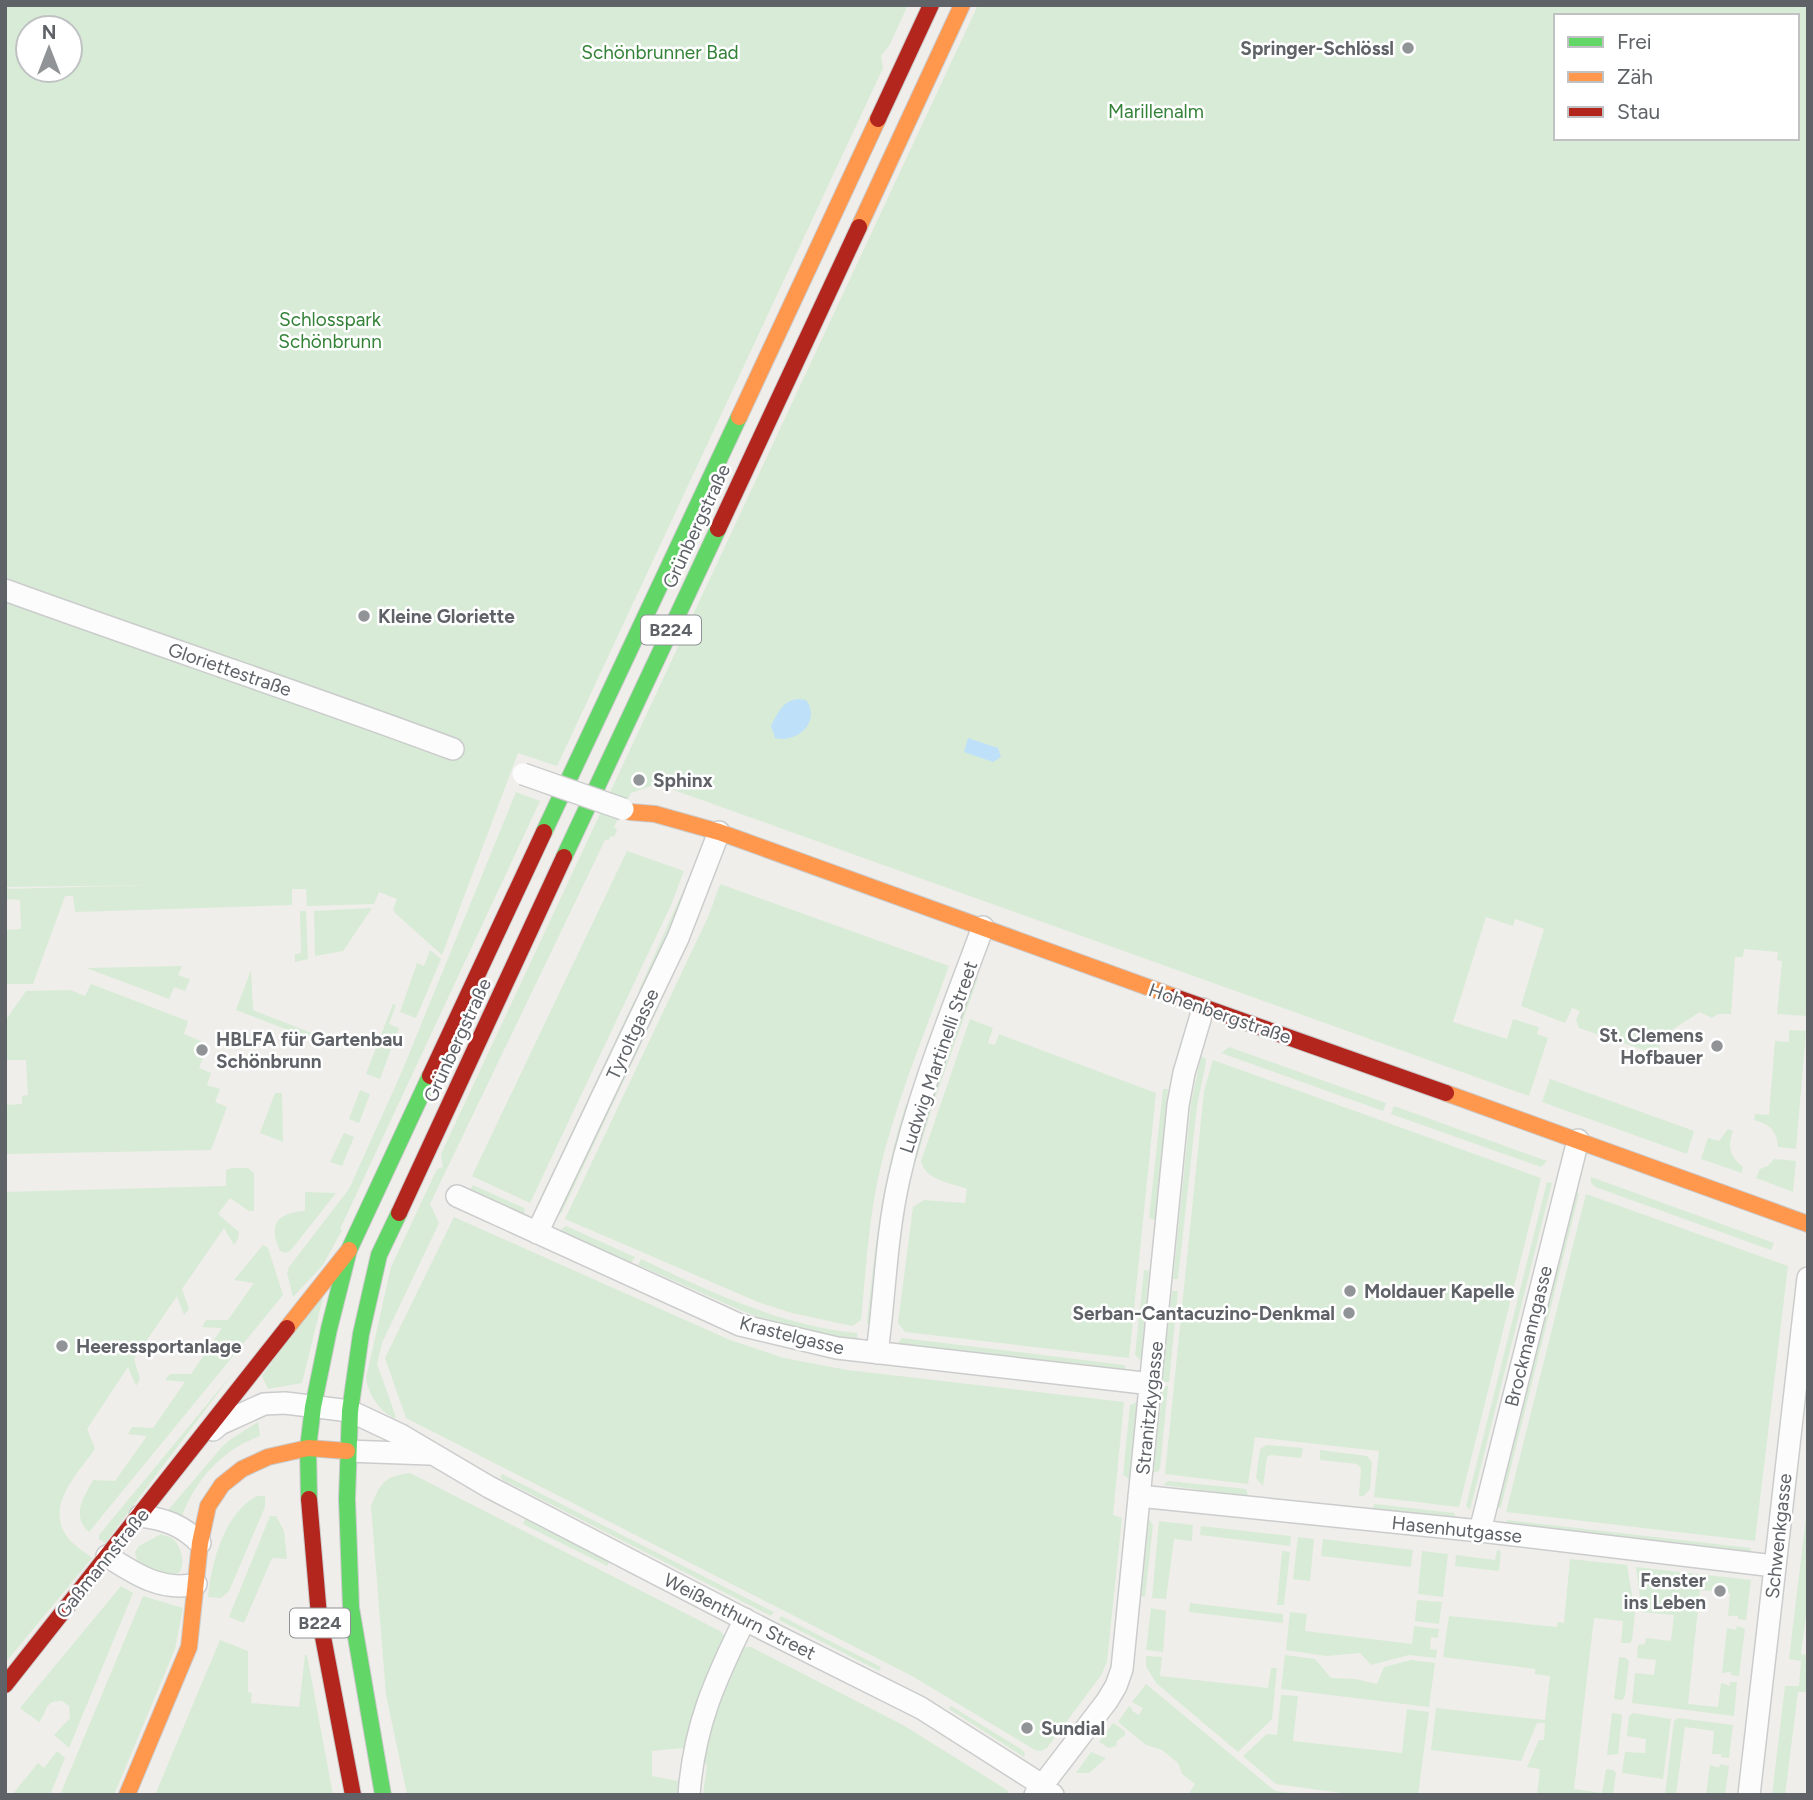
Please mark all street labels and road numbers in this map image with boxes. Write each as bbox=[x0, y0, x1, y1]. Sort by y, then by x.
street label: Grünbergstraße bbox=[658, 460, 735, 592]
road number: B224 bbox=[641, 616, 701, 644]
street label: Gloriettestraße bbox=[165, 638, 294, 701]
street label: Ludwig Martinelli Street bbox=[895, 958, 982, 1156]
street label: Grünbergstraße bbox=[419, 974, 496, 1106]
street label: Hohenbergstraße bbox=[1146, 978, 1294, 1049]
street label: Tyroltgasse bbox=[601, 985, 664, 1083]
street label: Brockmanngasse bbox=[1500, 1263, 1557, 1409]
street label: Krastelgasse bbox=[737, 1311, 847, 1360]
street label: Stranitzkygasse bbox=[1131, 1340, 1168, 1476]
street label: Schwenkgasse bbox=[1760, 1472, 1797, 1600]
street label: Gaßmannstraße bbox=[51, 1504, 154, 1623]
street label: Hasenhutgasse bbox=[1391, 1511, 1523, 1548]
street label: Weißenthurn Street bbox=[660, 1568, 820, 1665]
road number: B224 bbox=[290, 1608, 350, 1638]

